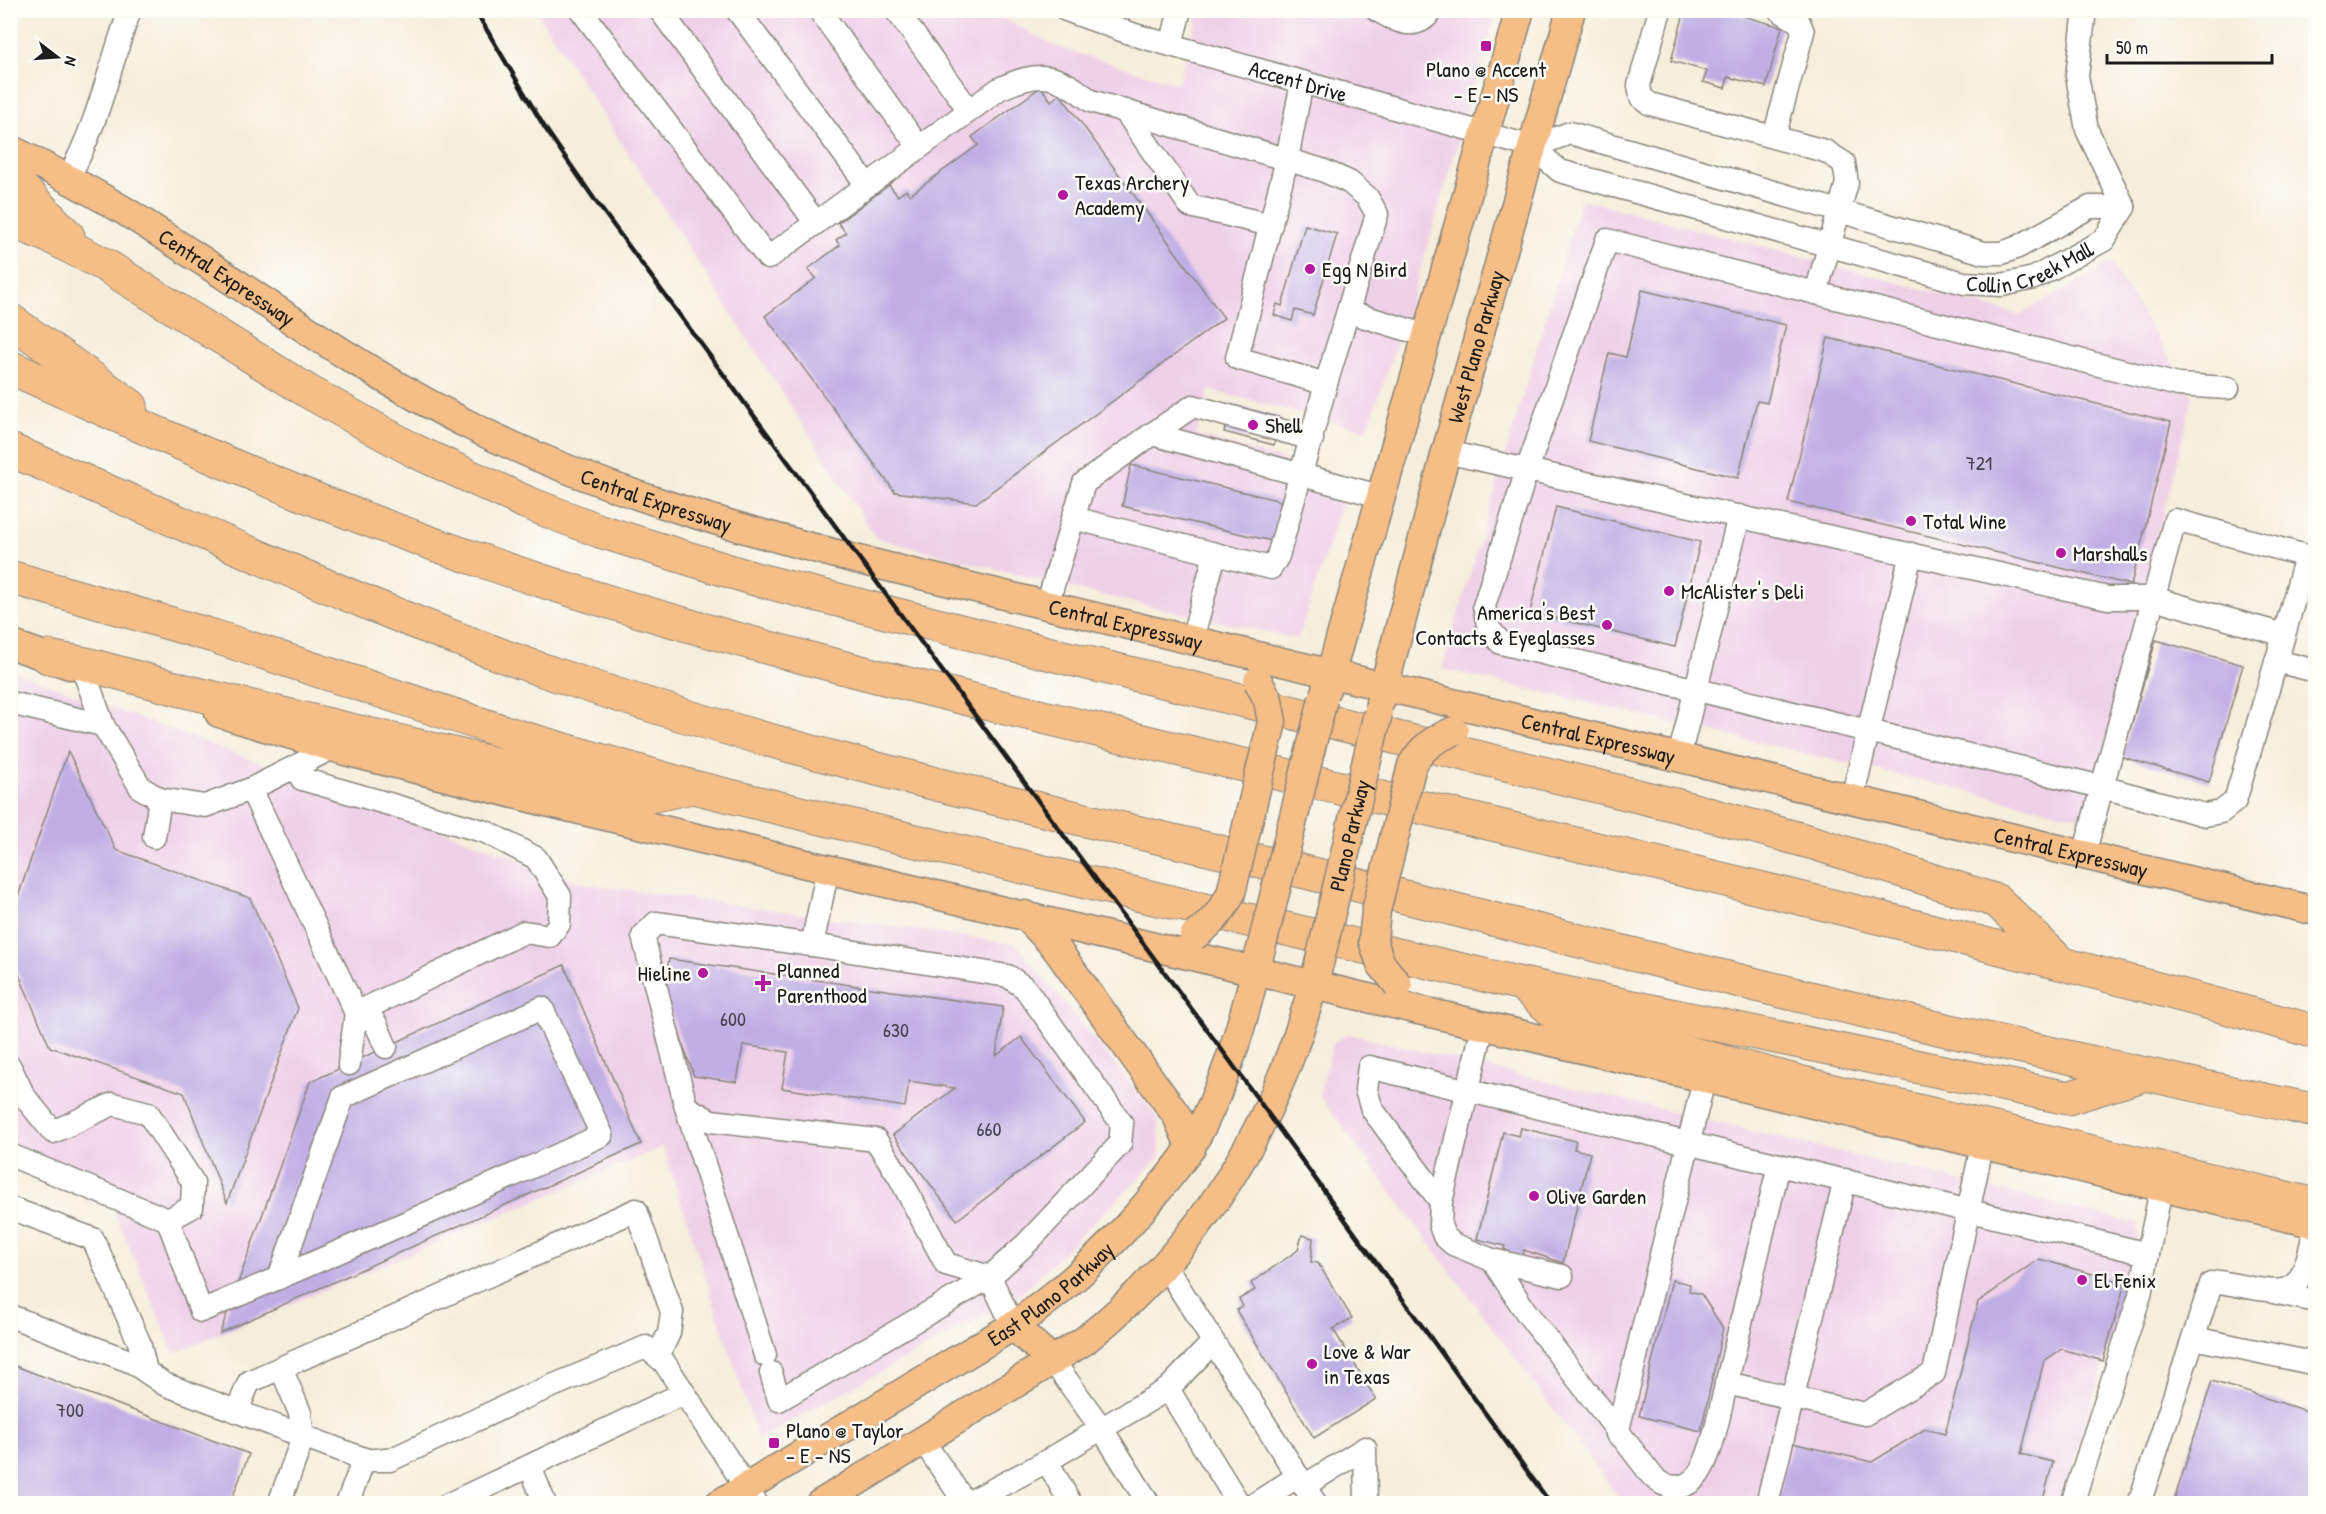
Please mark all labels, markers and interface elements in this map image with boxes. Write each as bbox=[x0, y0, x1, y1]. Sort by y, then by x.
north arrow bbox=[27, 27, 87, 87]
scale bar bbox=[2107, 27, 2272, 65]
text: 50 m bbox=[2116, 35, 2148, 60]
marker: Plano @ Accent - E - NS bbox=[1479, 39, 1493, 53]
street label: Accent Drive bbox=[1246, 53, 1351, 109]
text: N bbox=[59, 54, 83, 69]
place label: Plano @ Accent - E - NS bbox=[1426, 54, 1547, 109]
place label: Texas Archery Academy bbox=[1075, 167, 1190, 222]
marker: Texas Archery Academy bbox=[1056, 188, 1070, 202]
street label: Central Expressway bbox=[153, 221, 301, 333]
street label: Collin Creek Mall bbox=[1965, 234, 2099, 300]
place label: Egg N Bird bbox=[1322, 254, 1407, 284]
marker: Egg N Bird bbox=[1303, 262, 1317, 276]
street label: West Plano Parkway bbox=[1440, 267, 1512, 427]
place label: Shell bbox=[1265, 410, 1303, 440]
marker: Shell bbox=[1246, 418, 1260, 432]
house number: 721 bbox=[1966, 449, 1992, 476]
street label: Central Expressway bbox=[576, 461, 735, 539]
place label: Total Wine bbox=[1923, 506, 2007, 536]
marker: Total Wine bbox=[1904, 514, 1918, 528]
place label: Marshalls bbox=[2073, 538, 2147, 568]
marker: Marshalls bbox=[2054, 546, 2068, 560]
place label: McAlister's Deli bbox=[1681, 576, 1805, 606]
marker: McAlister's Deli bbox=[1662, 584, 1676, 598]
street label: Central Expressway bbox=[1046, 591, 1206, 657]
place label: America's Best Contacts & Eyeglasses bbox=[1415, 597, 1595, 652]
marker: America's Best Contacts & Eyeglasses bbox=[1600, 618, 1614, 632]
street label: Central Expressway bbox=[1518, 705, 1679, 771]
street label: Plano Parkway bbox=[1322, 777, 1377, 894]
street label: Central Expressway bbox=[1991, 819, 2151, 885]
place label: Planned Parenthood bbox=[777, 955, 867, 1010]
place label: Hieline bbox=[638, 958, 691, 988]
marker: Hieline bbox=[696, 966, 710, 980]
marker: Planned Parenthood bbox=[754, 974, 772, 992]
house number: 600 bbox=[720, 1005, 746, 1032]
house number: 630 bbox=[883, 1016, 909, 1043]
house number: 660 bbox=[977, 1115, 1001, 1142]
place label: Olive Garden bbox=[1546, 1181, 1647, 1211]
marker: Olive Garden bbox=[1527, 1189, 1541, 1203]
street label: East Plano Parkway bbox=[982, 1235, 1120, 1353]
place label: El Fenix bbox=[2094, 1265, 2156, 1295]
marker: El Fenix bbox=[2075, 1273, 2089, 1287]
place label: Love & War in Texas bbox=[1324, 1336, 1412, 1391]
marker: Love & War in Texas bbox=[1305, 1357, 1319, 1371]
house number: 700 bbox=[56, 1396, 84, 1423]
place label: Plano @ Taylor - E - NS bbox=[786, 1415, 904, 1470]
marker: Plano @ Taylor - E - NS bbox=[767, 1436, 781, 1450]

